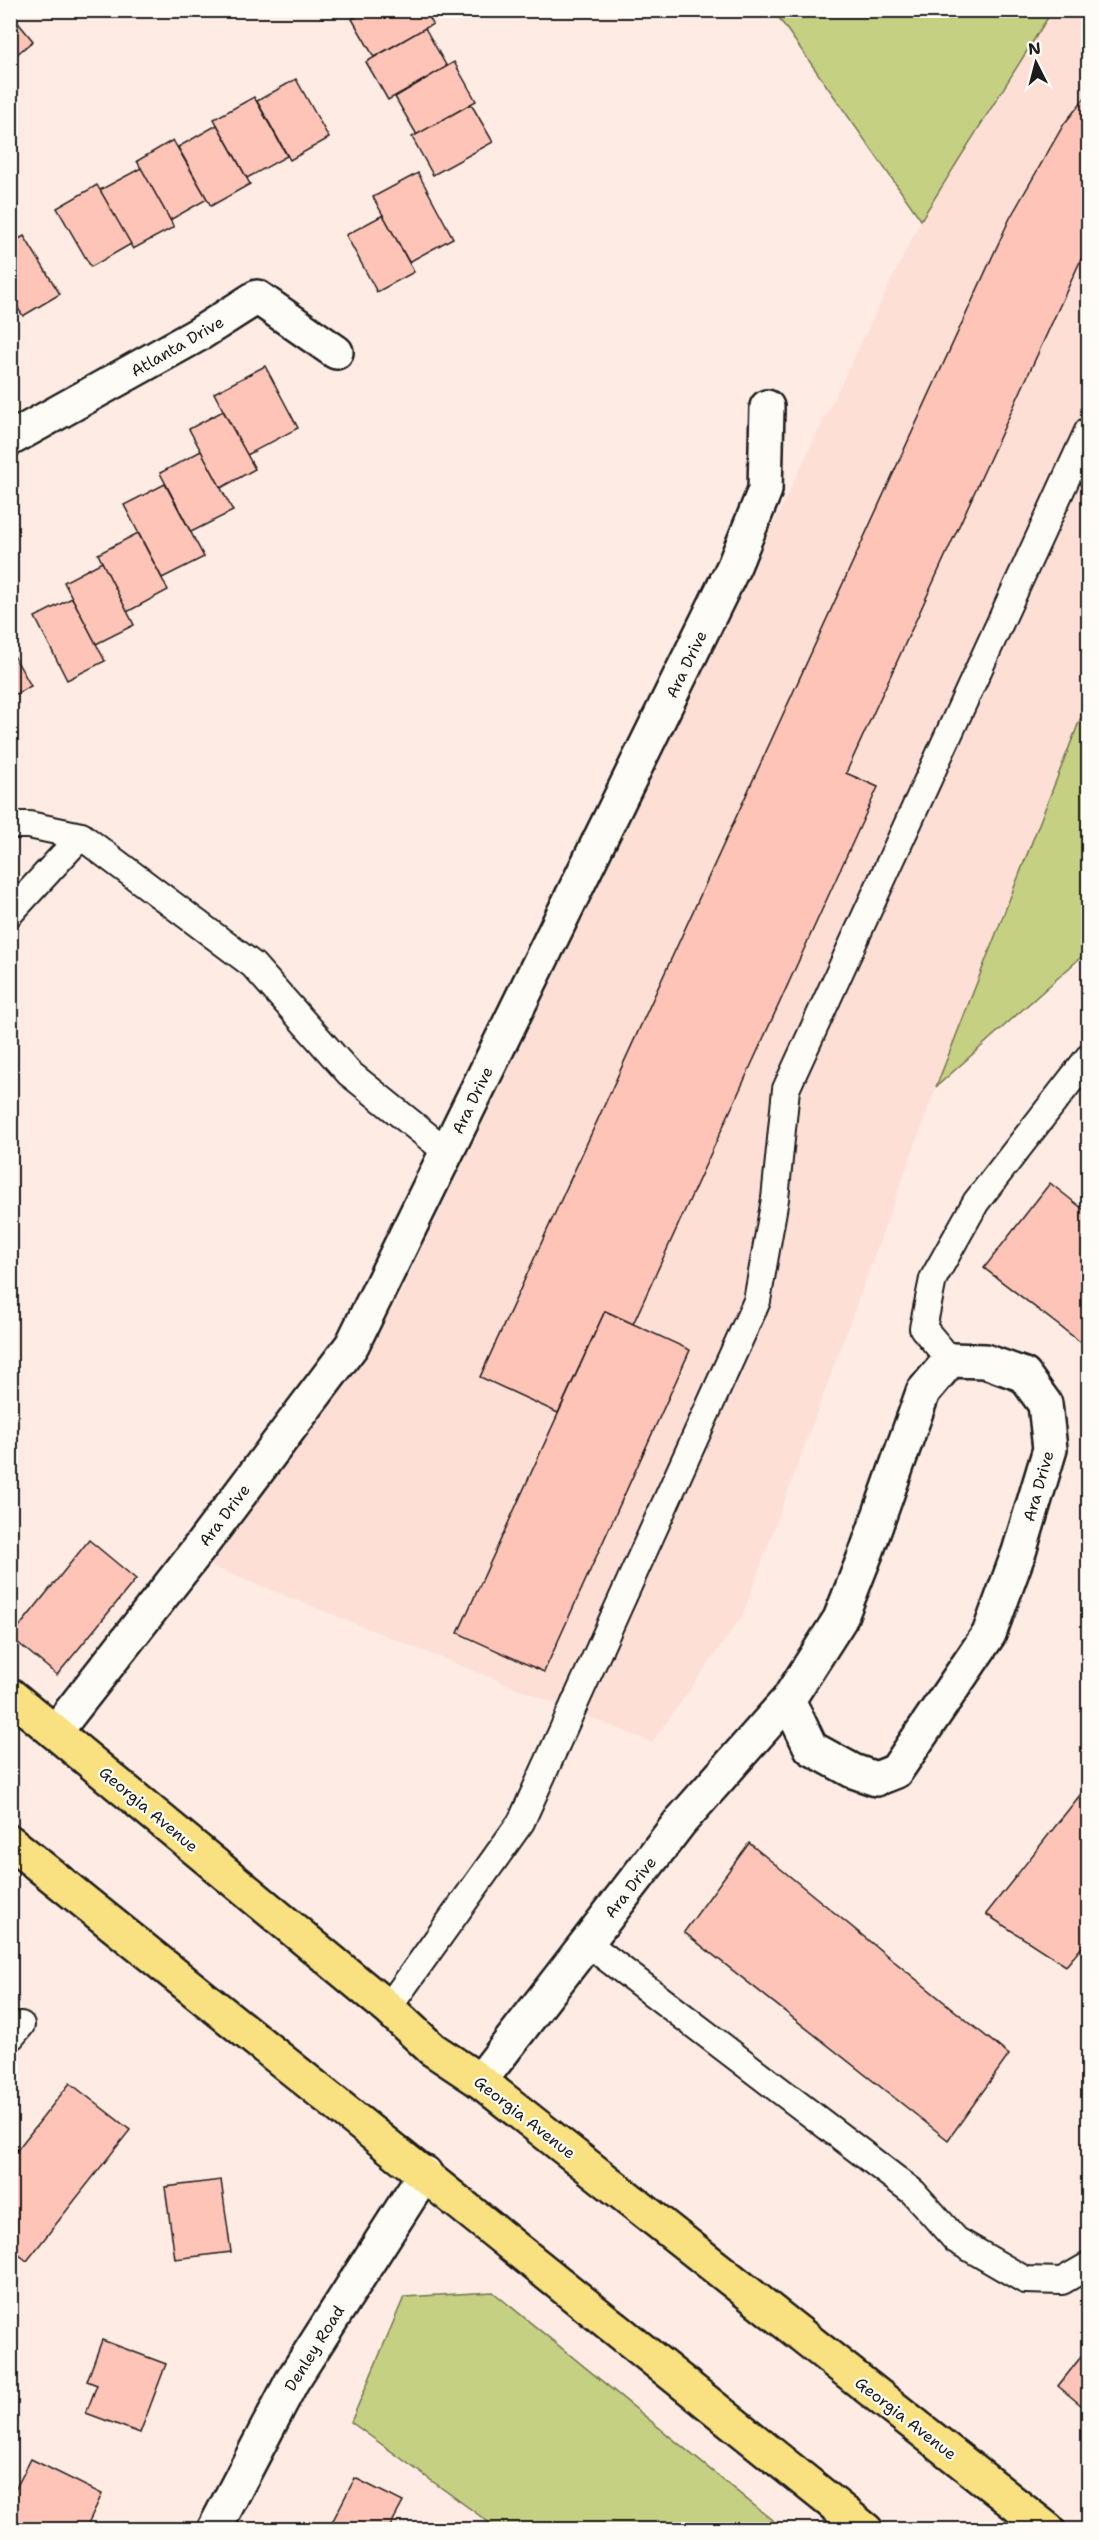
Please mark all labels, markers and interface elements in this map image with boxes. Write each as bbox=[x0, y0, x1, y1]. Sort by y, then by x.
north arrow bbox=[1006, 33, 1066, 93]
text: N bbox=[1027, 37, 1042, 60]
street label: Atlanta Drive bbox=[127, 311, 228, 382]
street label: Ara Drive bbox=[661, 627, 712, 701]
street label: Ara Drive bbox=[447, 1063, 498, 1137]
street label: Ara Drive bbox=[1018, 1448, 1059, 1524]
street label: Ara Drive bbox=[194, 1480, 255, 1551]
street label: Georgia Avenue bbox=[95, 1762, 203, 1857]
street label: Ara Drive bbox=[600, 1852, 661, 1922]
street label: Georgia Avenue bbox=[470, 2071, 580, 2164]
street label: Denley Road bbox=[280, 2301, 349, 2395]
street label: Georgia Avenue bbox=[851, 2372, 961, 2465]

